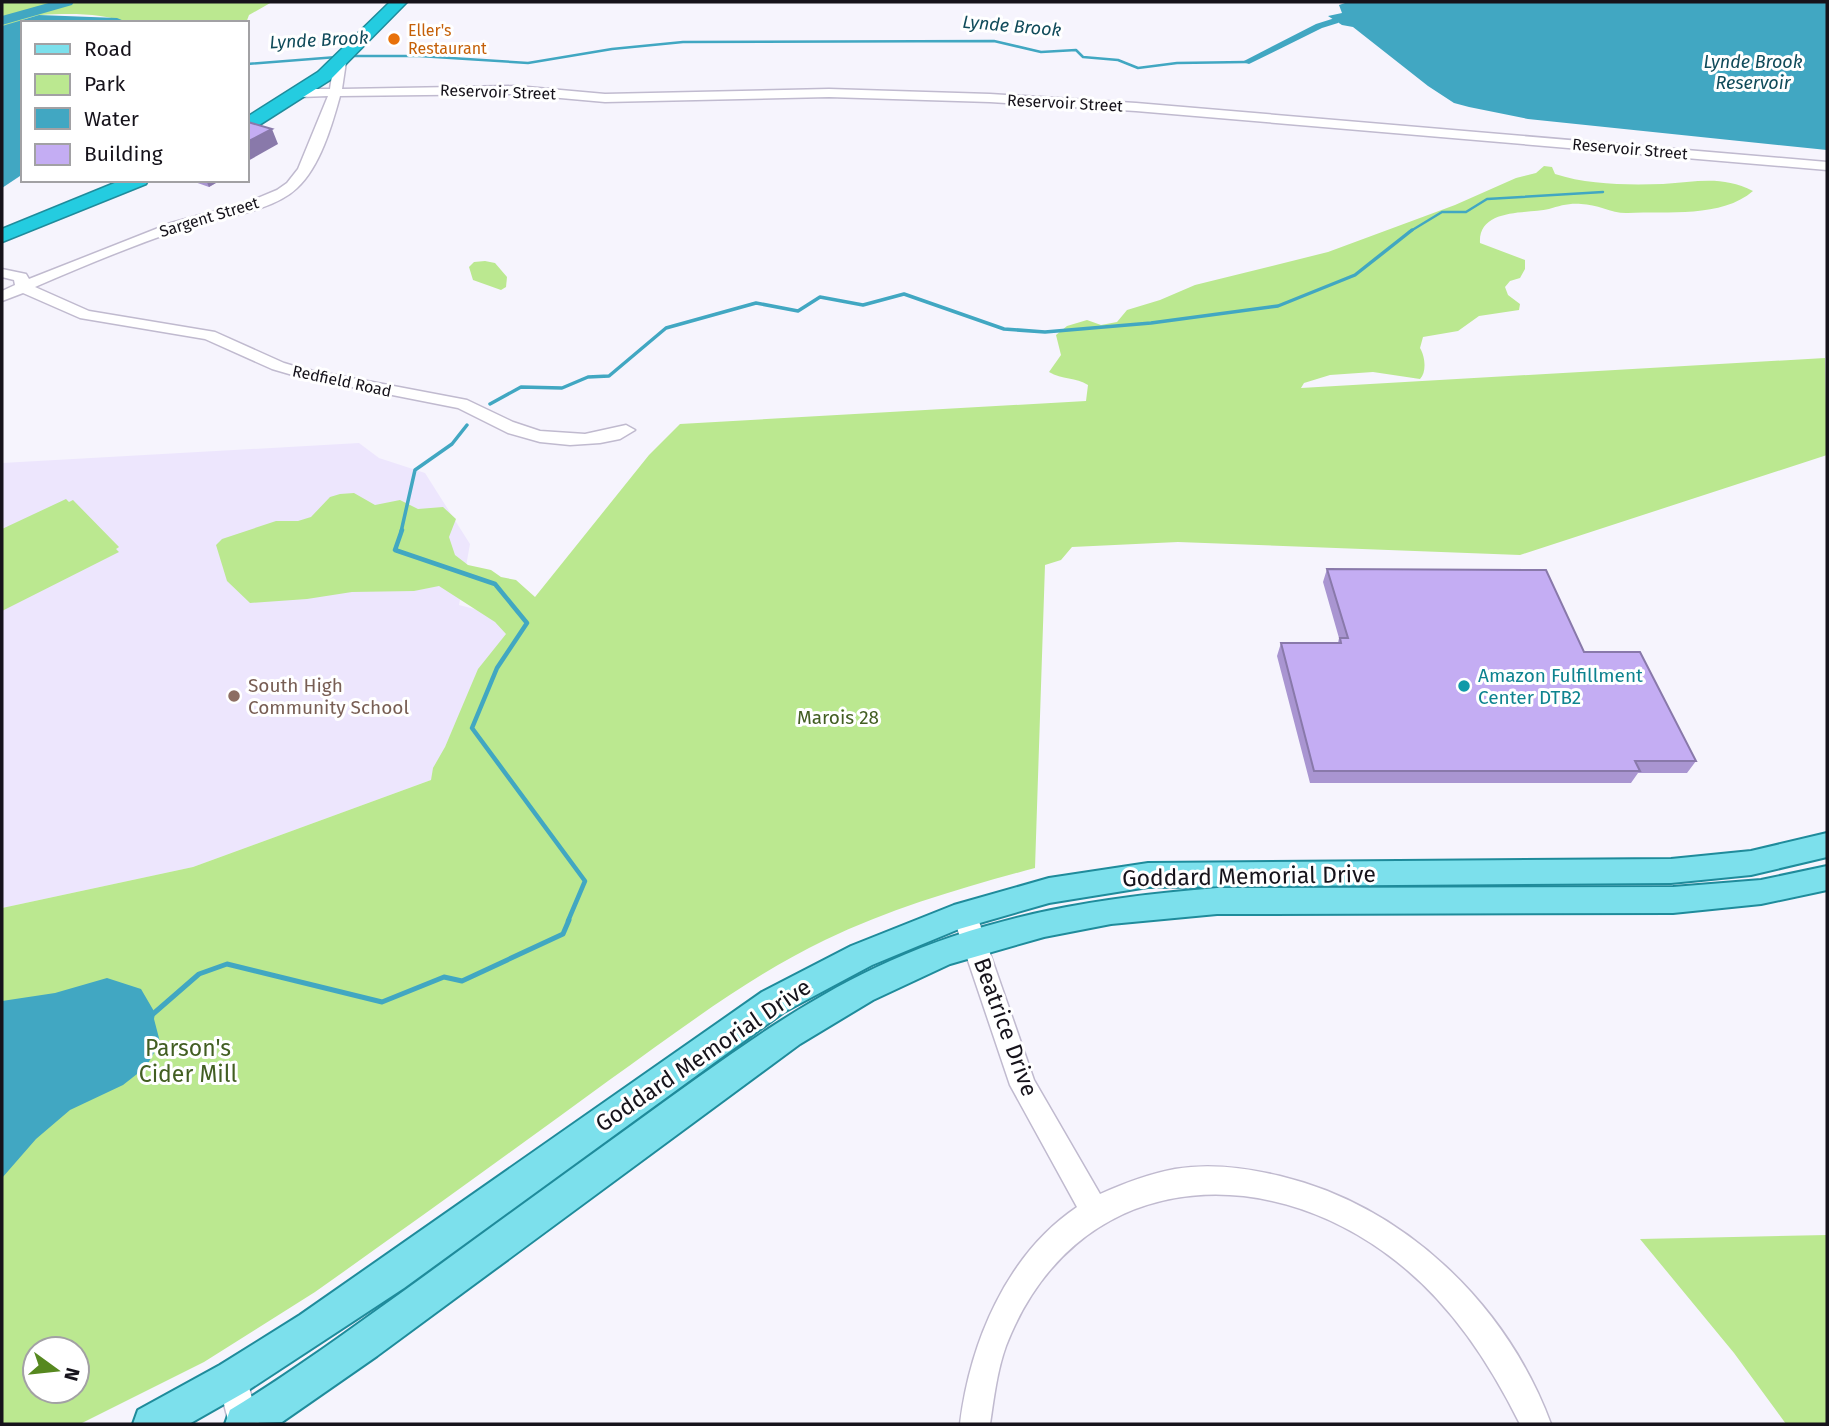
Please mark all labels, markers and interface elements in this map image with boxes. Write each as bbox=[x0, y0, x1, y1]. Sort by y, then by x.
water label: Lynde Brook bbox=[962, 11, 1063, 41]
legend bbox=[21, 21, 248, 182]
place label: Eller's Restaurant bbox=[408, 21, 487, 58]
water label: Lynde Brook bbox=[269, 26, 369, 54]
marker: Eller's Restaurant bbox=[386, 31, 402, 47]
text: Road bbox=[84, 36, 132, 62]
water label: Lynde Brook Reservoir bbox=[1703, 51, 1803, 94]
text: Park bbox=[84, 71, 126, 97]
street label: Reservoir Street bbox=[440, 80, 557, 104]
street label: Reservoir Street bbox=[1007, 90, 1124, 116]
text: Water bbox=[84, 106, 139, 132]
street label: Reservoir Street bbox=[1571, 134, 1689, 164]
text: Building bbox=[84, 141, 163, 167]
street label: Sargent Street bbox=[157, 193, 261, 241]
street label: Redfield Road bbox=[291, 361, 393, 401]
place label: Amazon Fulfillment Center DTB2 bbox=[1478, 664, 1643, 709]
place label: South High Community School bbox=[248, 674, 409, 719]
marker: Amazon Fulfillment Center DTB2 bbox=[1456, 678, 1472, 694]
marker: South High Community School bbox=[226, 688, 242, 704]
park label: Marois 28 bbox=[797, 706, 879, 729]
street label: Goddard Memorial Drive bbox=[1122, 860, 1376, 892]
street label: Beatrice Drive bbox=[968, 954, 1044, 1100]
street label: Goddard Memorial Drive bbox=[590, 972, 816, 1138]
park label: Parson's Cider Mill bbox=[139, 1034, 237, 1088]
north arrow bbox=[21, 1335, 91, 1405]
text: N bbox=[59, 1365, 85, 1383]

